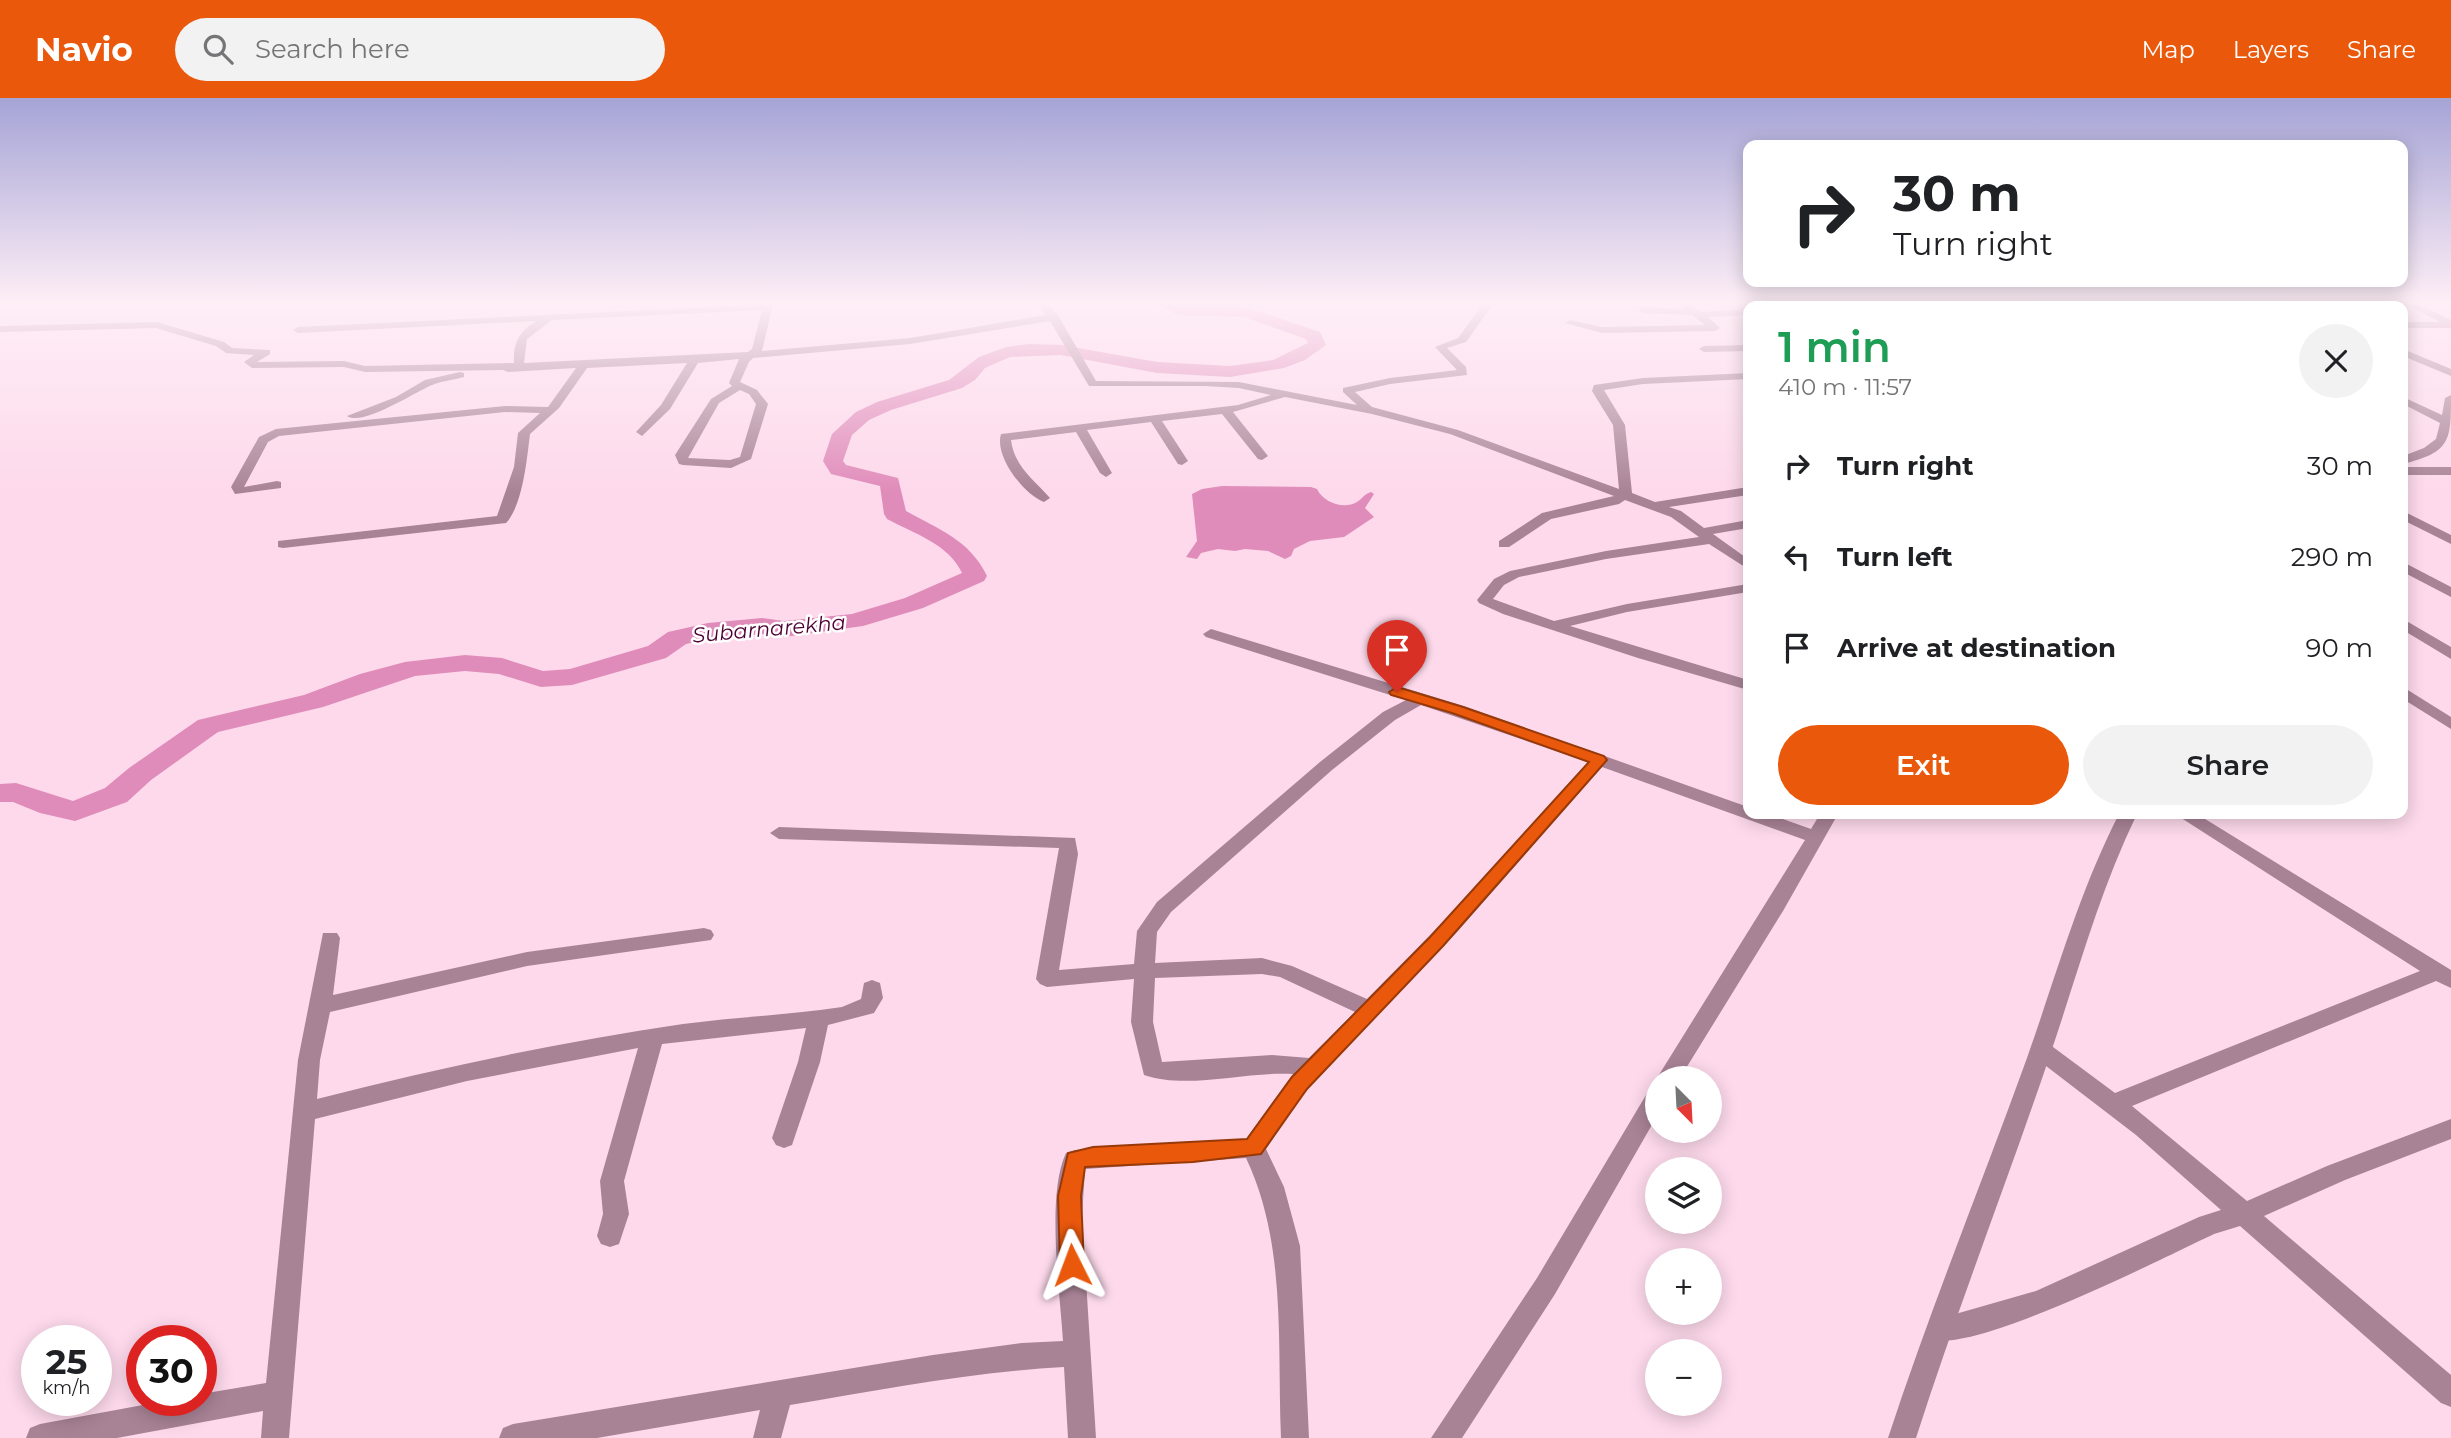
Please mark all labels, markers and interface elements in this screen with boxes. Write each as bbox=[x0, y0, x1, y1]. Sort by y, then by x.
search box bbox=[175, 18, 665, 81]
text: Navio bbox=[35, 29, 133, 69]
icon: search bbox=[199, 30, 237, 68]
text: Search here bbox=[255, 33, 410, 65]
text: Map bbox=[2141, 35, 2195, 64]
text: Layers bbox=[2233, 35, 2309, 64]
text: Share bbox=[2347, 35, 2416, 64]
text: 30 m bbox=[1893, 164, 2021, 223]
icon: right bbox=[1778, 168, 1869, 259]
text: Turn right bbox=[1893, 224, 2053, 263]
text: 1 min bbox=[1778, 321, 1891, 373]
button: close bbox=[2299, 324, 2373, 398]
text: 410 m · 11:57 bbox=[1778, 373, 1912, 401]
icon: right bbox=[1778, 447, 1816, 485]
text: Turn right bbox=[1837, 450, 1973, 482]
text: 30 m bbox=[2307, 450, 2373, 482]
icon: left bbox=[1778, 538, 1816, 576]
text: Turn left bbox=[1837, 541, 1953, 573]
text: 290 m bbox=[2291, 541, 2373, 573]
water label: Subarnarekha bbox=[691, 609, 847, 648]
pin bbox=[1367, 620, 1427, 692]
icon: arrive bbox=[1778, 629, 1816, 667]
icon: arrive bbox=[1378, 631, 1416, 669]
text: Arrive at destination bbox=[1837, 632, 2116, 664]
text: 90 m bbox=[2306, 632, 2373, 664]
button: Exit bbox=[1778, 725, 2069, 805]
button: Share bbox=[2083, 725, 2373, 805]
north arrow bbox=[1645, 1066, 1722, 1143]
map controls bbox=[1645, 1066, 1722, 1416]
button: layers bbox=[1645, 1157, 1722, 1234]
position arrow bbox=[1035, 1228, 1109, 1302]
button: + bbox=[1645, 1248, 1722, 1325]
speed limit sign: 30 bbox=[126, 1325, 217, 1416]
button: − bbox=[1645, 1339, 1722, 1416]
text: 25 bbox=[46, 1340, 87, 1383]
text: km/h bbox=[42, 1377, 91, 1399]

